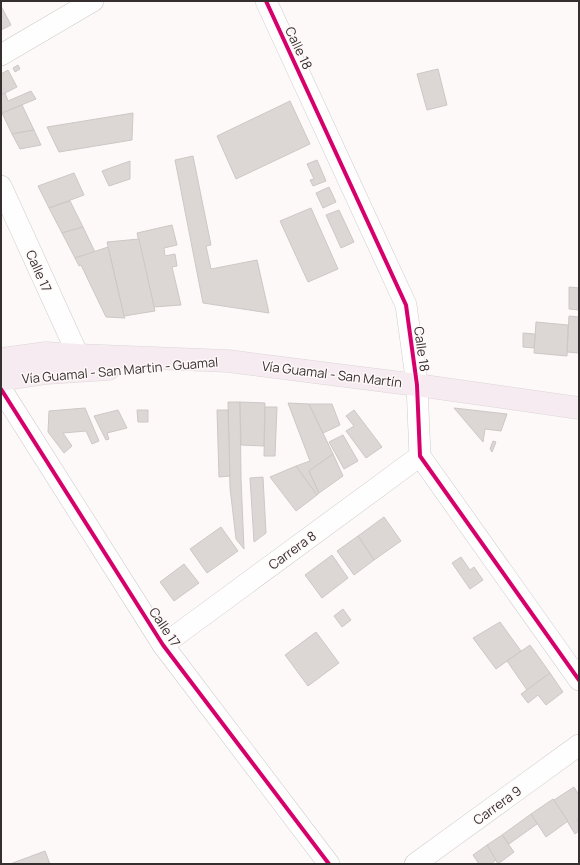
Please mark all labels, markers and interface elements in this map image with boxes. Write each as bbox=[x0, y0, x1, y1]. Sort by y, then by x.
street label: Calle 18 bbox=[281, 24, 317, 72]
street label: Calle 17 bbox=[22, 247, 56, 295]
street label: Calle 18 bbox=[410, 325, 434, 373]
street label: Vía Guamal - San Martin - Guamal bbox=[21, 352, 219, 388]
street label: Vía Guamal - San Martín bbox=[261, 356, 403, 392]
street label: Carrera 8 bbox=[264, 527, 320, 573]
street label: Calle 17 bbox=[145, 604, 185, 650]
street label: Carrera 9 bbox=[469, 781, 525, 829]

